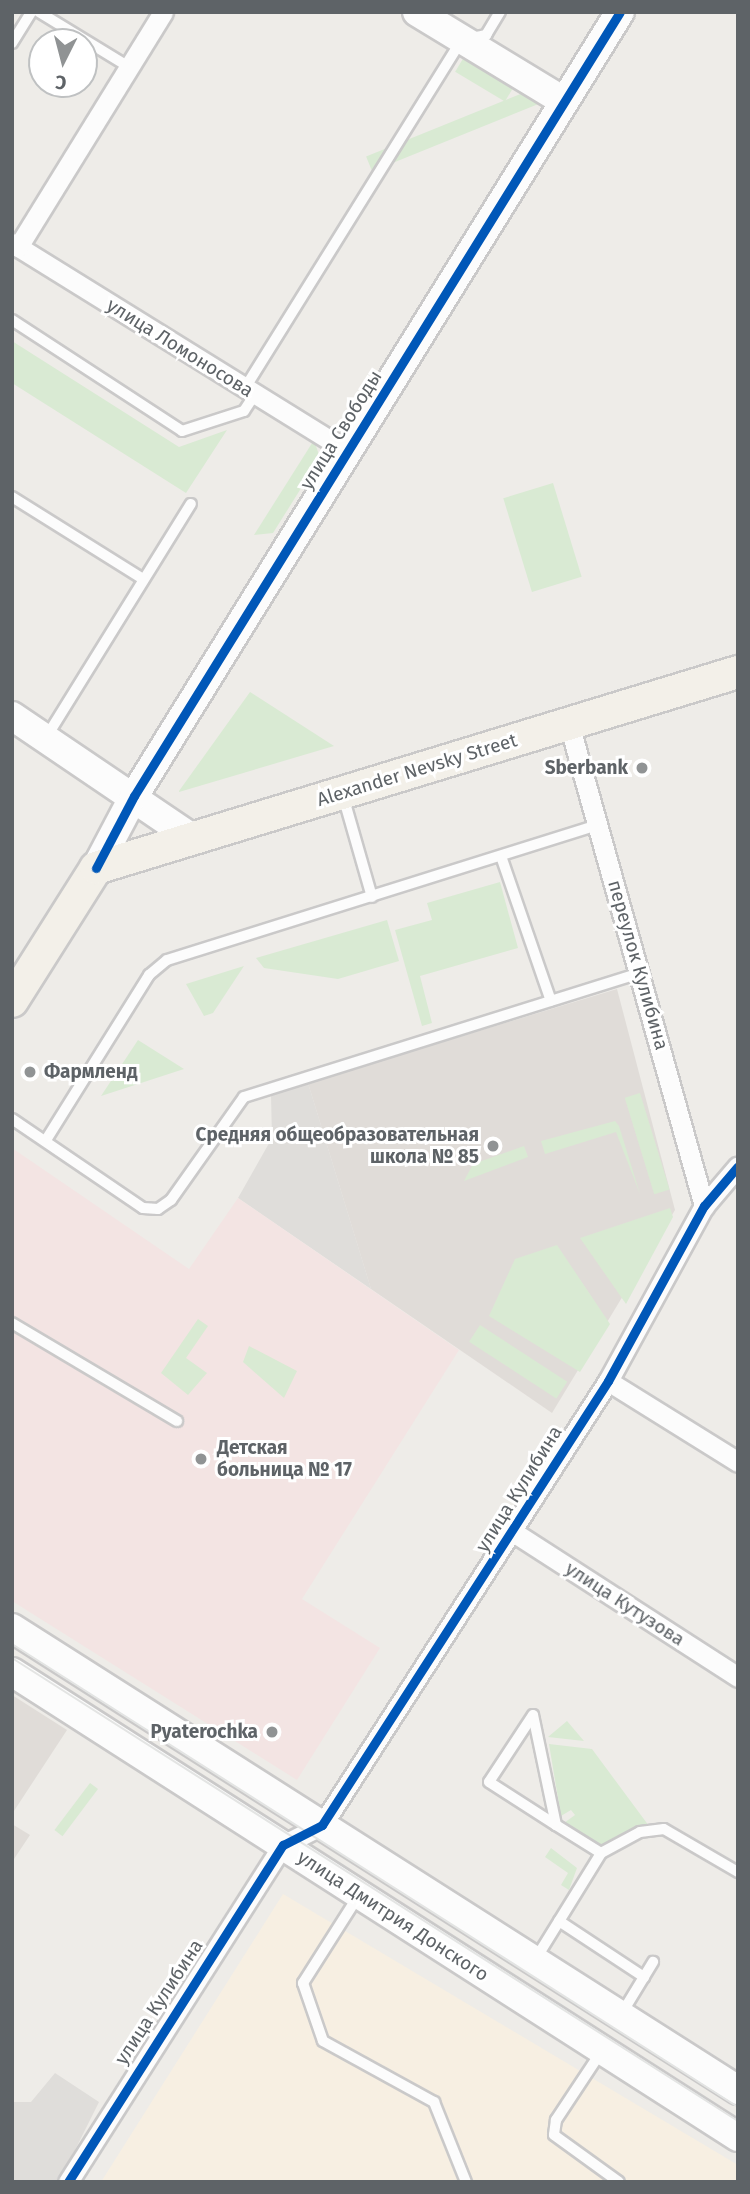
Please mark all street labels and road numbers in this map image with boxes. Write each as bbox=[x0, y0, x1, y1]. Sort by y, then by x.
street label: улица Ломоносова bbox=[103, 294, 257, 402]
street label: улица Свободы bbox=[295, 366, 387, 494]
street label: Alexander Nevsky Street bbox=[314, 729, 520, 811]
street label: переулок Кулибина bbox=[603, 877, 673, 1053]
street label: улица Кулибина bbox=[471, 1422, 567, 1556]
street label: улица Кутузова bbox=[561, 1557, 689, 1651]
street label: улица Дмитрия Донского bbox=[293, 1846, 493, 1986]
street label: улица Кулибина bbox=[110, 1935, 208, 2069]

